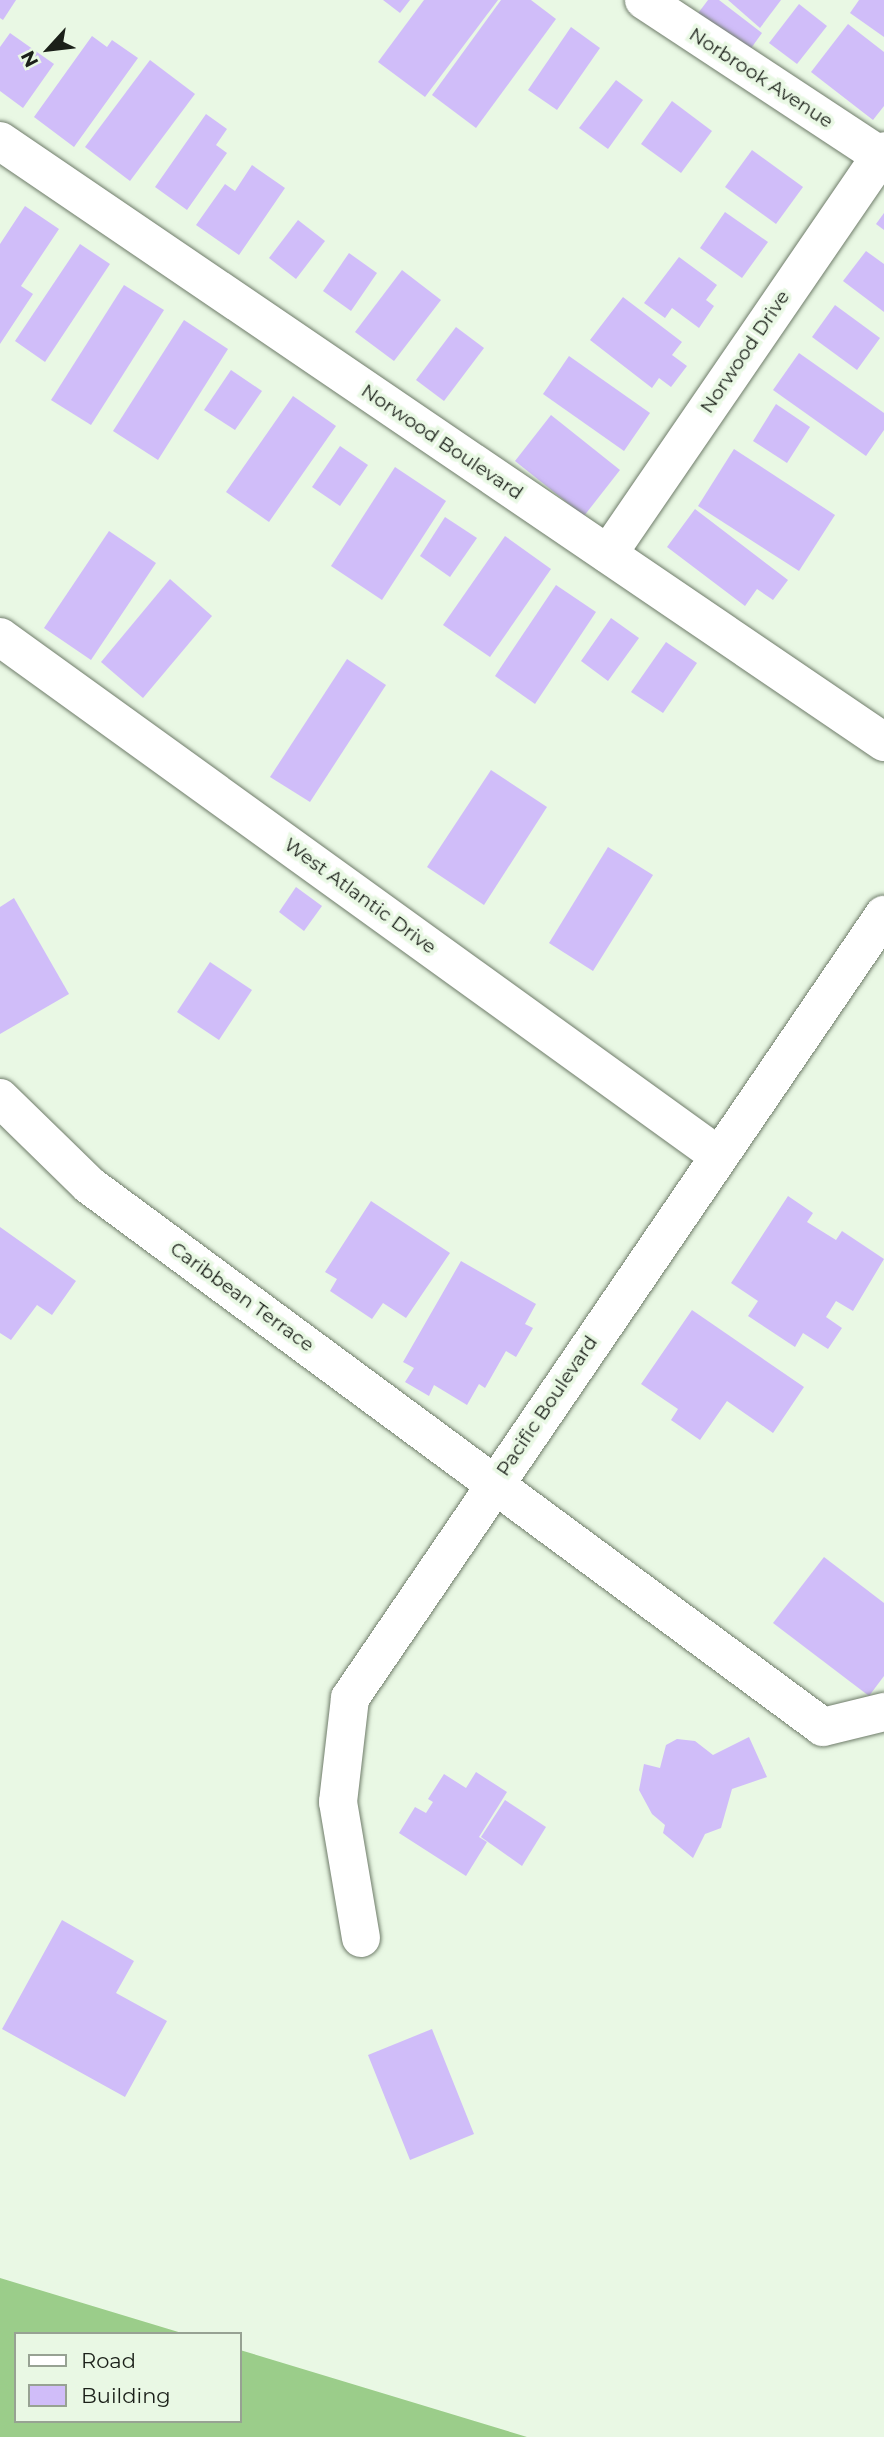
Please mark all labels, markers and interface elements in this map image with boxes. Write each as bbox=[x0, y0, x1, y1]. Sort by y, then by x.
north arrow bbox=[14, 14, 84, 84]
street label: Norbrook Avenue bbox=[685, 23, 837, 133]
text: N bbox=[16, 47, 44, 71]
street label: Norwood Drive bbox=[696, 286, 794, 418]
street label: Norwood Boulevard bbox=[357, 379, 527, 505]
street label: West Atlantic Drive bbox=[280, 833, 440, 959]
street label: Caribbean Terrace bbox=[166, 1237, 318, 1357]
street label: Pacific Boulevard bbox=[492, 1332, 602, 1480]
legend bbox=[14, 2332, 242, 2423]
text: Road bbox=[81, 2348, 136, 2373]
text: Building bbox=[81, 2383, 171, 2408]

